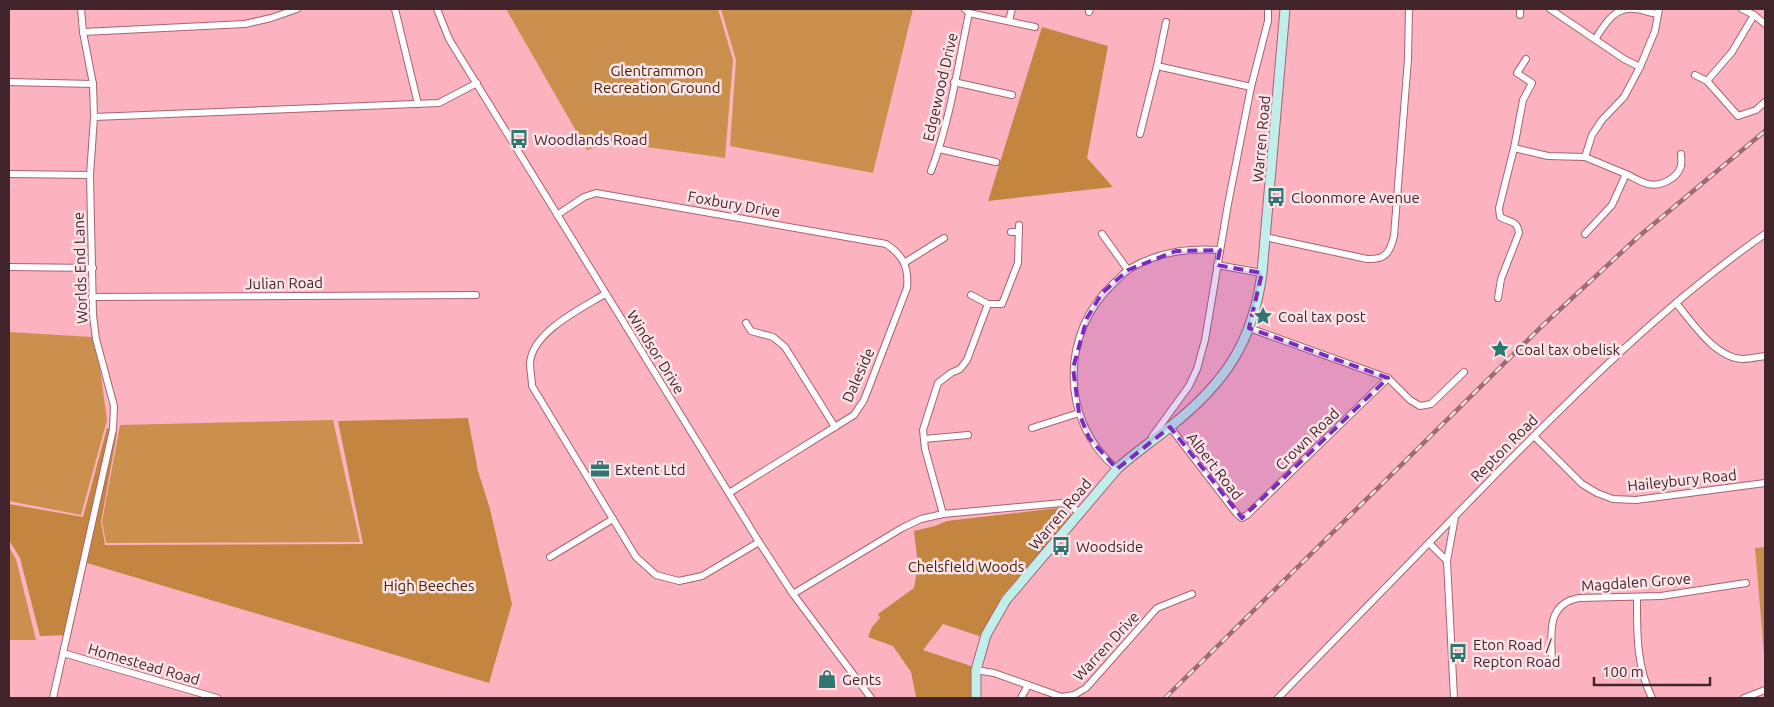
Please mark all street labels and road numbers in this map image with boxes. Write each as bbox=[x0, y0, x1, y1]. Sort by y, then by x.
street label: Edgewood Drive bbox=[919, 31, 961, 143]
street label: Warren Road bbox=[1249, 95, 1273, 183]
street label: Foxbury Drive bbox=[686, 188, 782, 220]
street label: Worlds End Lane bbox=[70, 212, 90, 324]
street label: Julian Road bbox=[245, 274, 323, 292]
street label: Windsor Drive bbox=[624, 307, 688, 397]
street label: Daleside bbox=[838, 345, 878, 405]
street label: Crown Road bbox=[1272, 404, 1342, 474]
street label: Repton Road bbox=[1467, 411, 1541, 485]
street label: Albert Road bbox=[1184, 429, 1246, 503]
street label: Haileybury Road bbox=[1626, 466, 1738, 494]
street label: Warren Road bbox=[1025, 475, 1095, 553]
street label: Magdalen Grove bbox=[1581, 570, 1691, 594]
street label: Warren Drive bbox=[1070, 608, 1142, 684]
street label: Homestead Road bbox=[86, 640, 202, 688]

